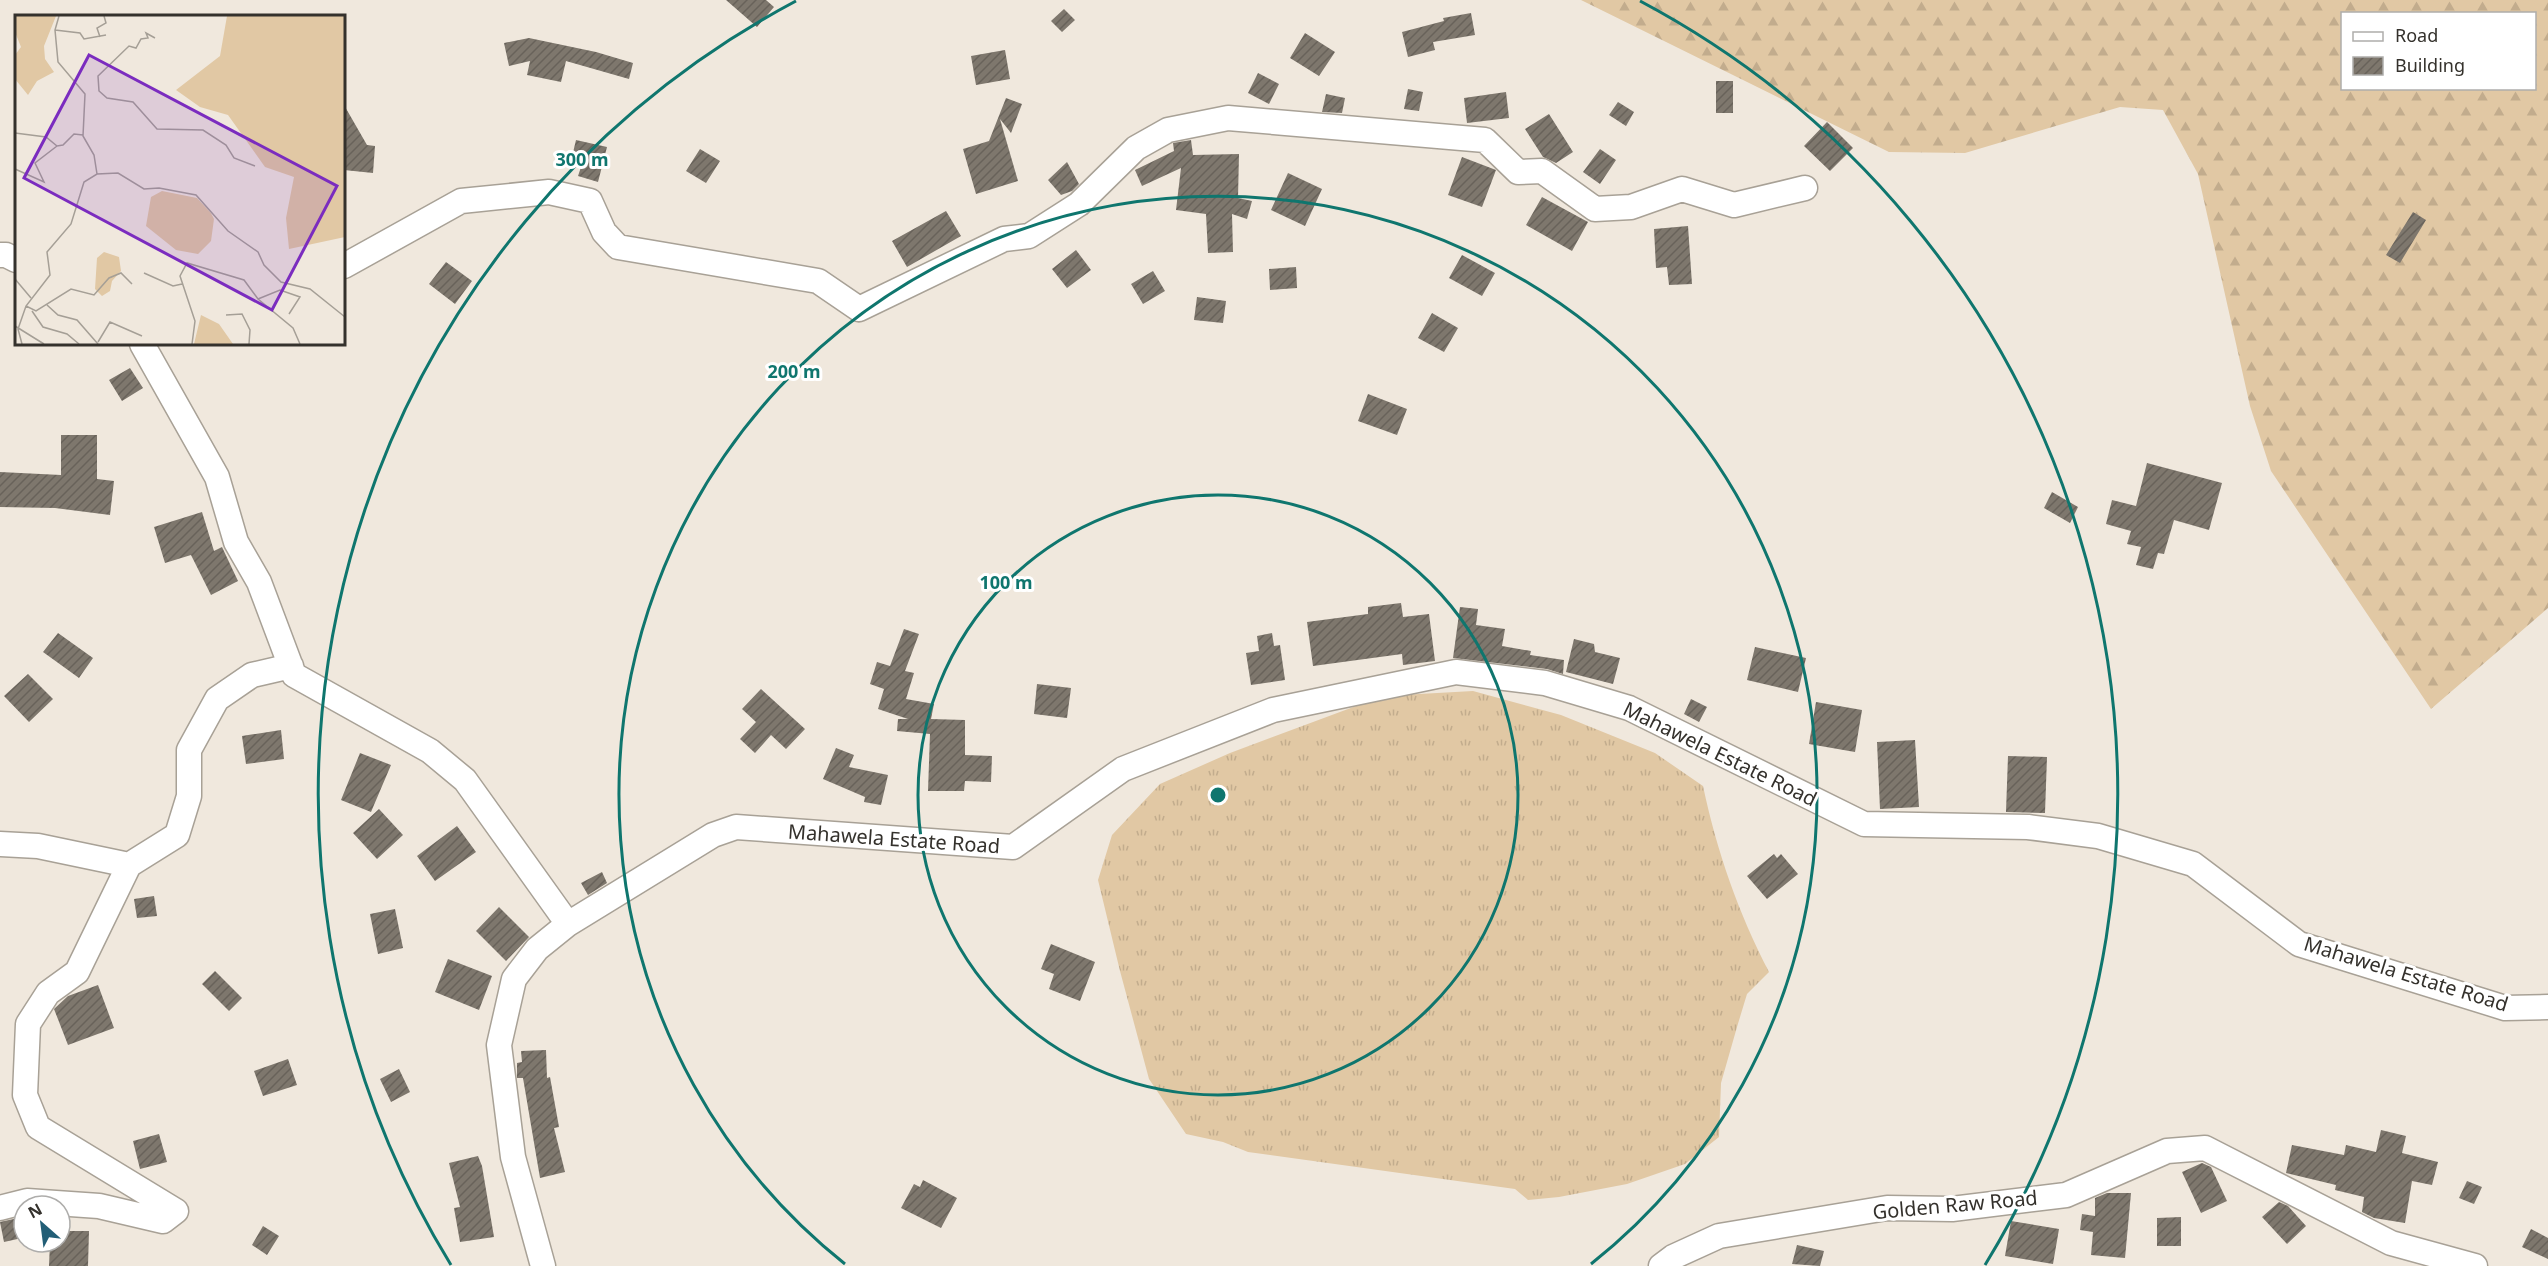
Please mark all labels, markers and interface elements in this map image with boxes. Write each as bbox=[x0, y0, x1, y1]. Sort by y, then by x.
legend bbox=[2341, 12, 2536, 90]
inset map bbox=[15, 15, 345, 345]
text: Road bbox=[2395, 23, 2438, 47]
text: Building bbox=[2395, 53, 2465, 77]
text: 300 m bbox=[555, 147, 609, 171]
text: 200 m bbox=[767, 359, 821, 383]
text: 100 m bbox=[979, 570, 1033, 594]
street label: Mahawela Estate Road bbox=[1619, 695, 1822, 812]
centre of rings bbox=[1208, 785, 1228, 805]
street label: Mahawela Estate Road bbox=[787, 818, 1001, 859]
street label: Mahawela Estate Road bbox=[2301, 930, 2512, 1017]
street label: Golden Raw Road bbox=[1871, 1184, 2039, 1225]
north arrow bbox=[12, 1194, 72, 1254]
text: N bbox=[24, 1198, 46, 1224]

